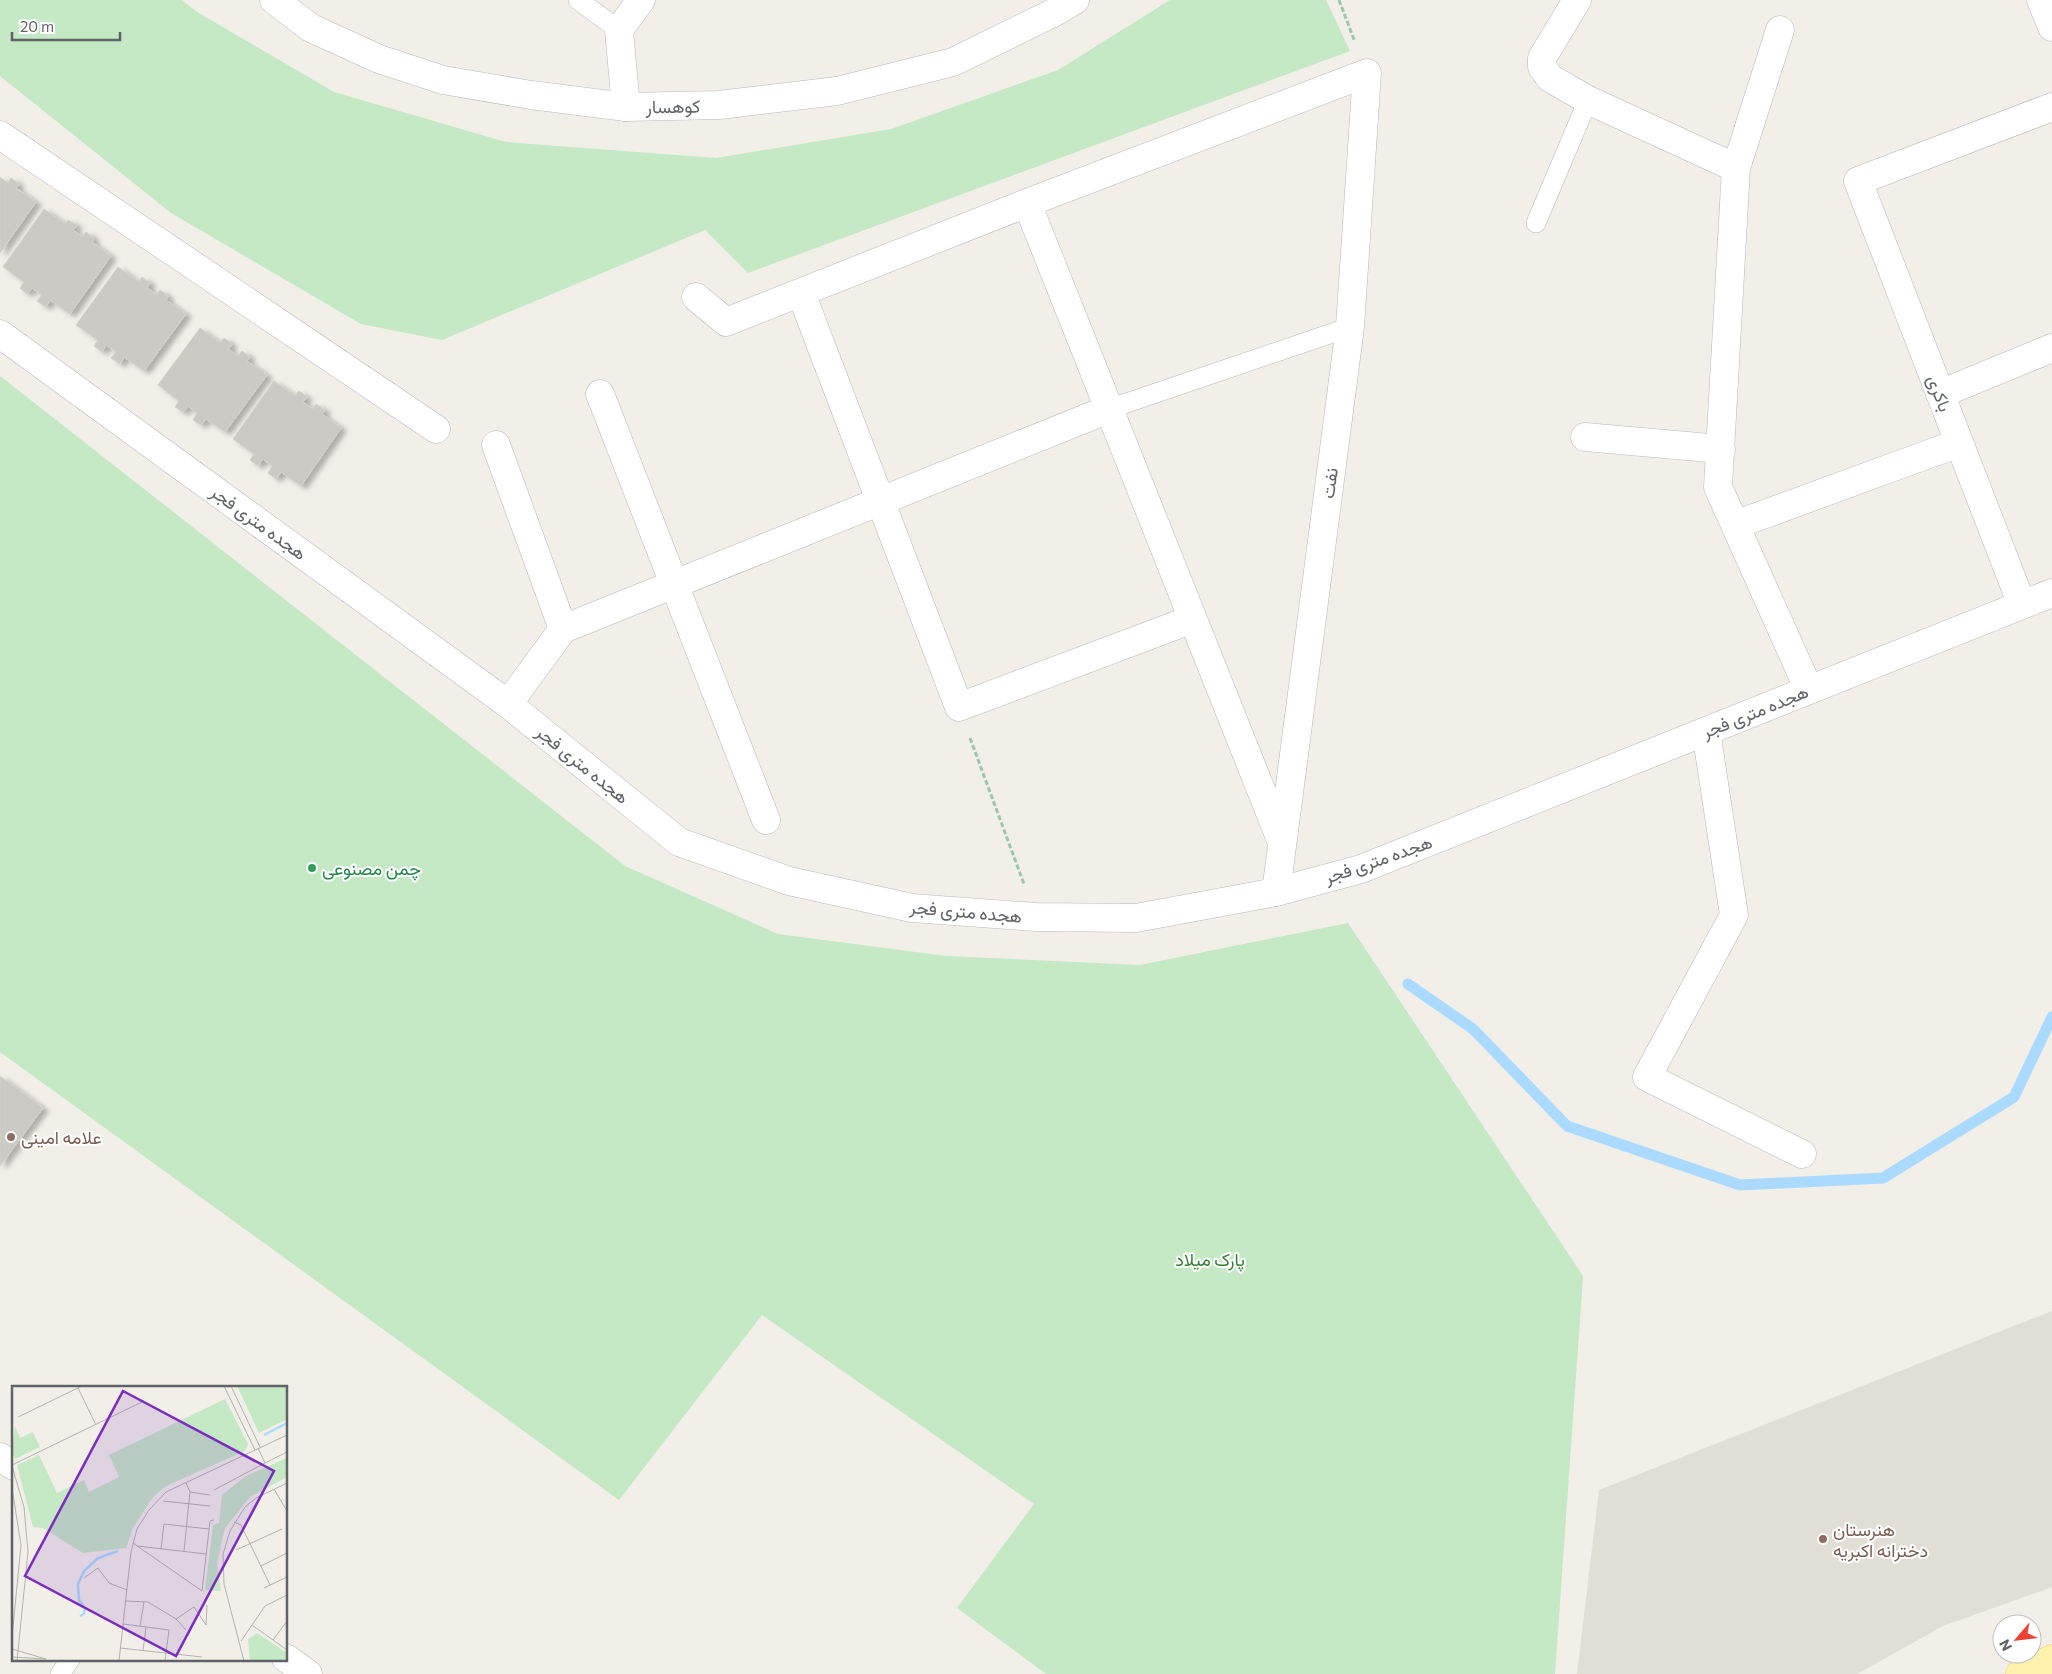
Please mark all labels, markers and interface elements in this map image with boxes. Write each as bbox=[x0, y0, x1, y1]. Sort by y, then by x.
scale bar bbox=[12, 10, 120, 42]
text: 20 m bbox=[20, 17, 54, 35]
street label: کوهسار bbox=[645, 95, 700, 118]
street label: باکری bbox=[1922, 371, 1957, 415]
street label: نفت bbox=[1316, 466, 1342, 500]
street label: هجده متری فجر bbox=[206, 479, 311, 565]
street label: هجده متری فجر bbox=[1698, 680, 1812, 744]
street label: هجده متری فجر bbox=[531, 719, 634, 809]
street label: هجده متری فجر bbox=[1320, 830, 1435, 889]
place label: چمن مصنوعی bbox=[322, 857, 421, 881]
marker: چمن مصنوعی bbox=[306, 862, 318, 874]
street label: هجده متری فجر bbox=[908, 895, 1023, 928]
place label: علامه امینی bbox=[21, 1126, 102, 1149]
marker: علامه امینی bbox=[5, 1131, 17, 1143]
park label: پارک میلاد bbox=[1175, 1248, 1245, 1272]
inset map bbox=[12, 1386, 288, 1662]
place label: هنرستان دخترانه اکبریه bbox=[1833, 1518, 1928, 1562]
marker: هنرستان دخترانه اکبریه bbox=[1817, 1533, 1829, 1545]
north arrow bbox=[1992, 1614, 2042, 1664]
text: N bbox=[1995, 1637, 2015, 1654]

